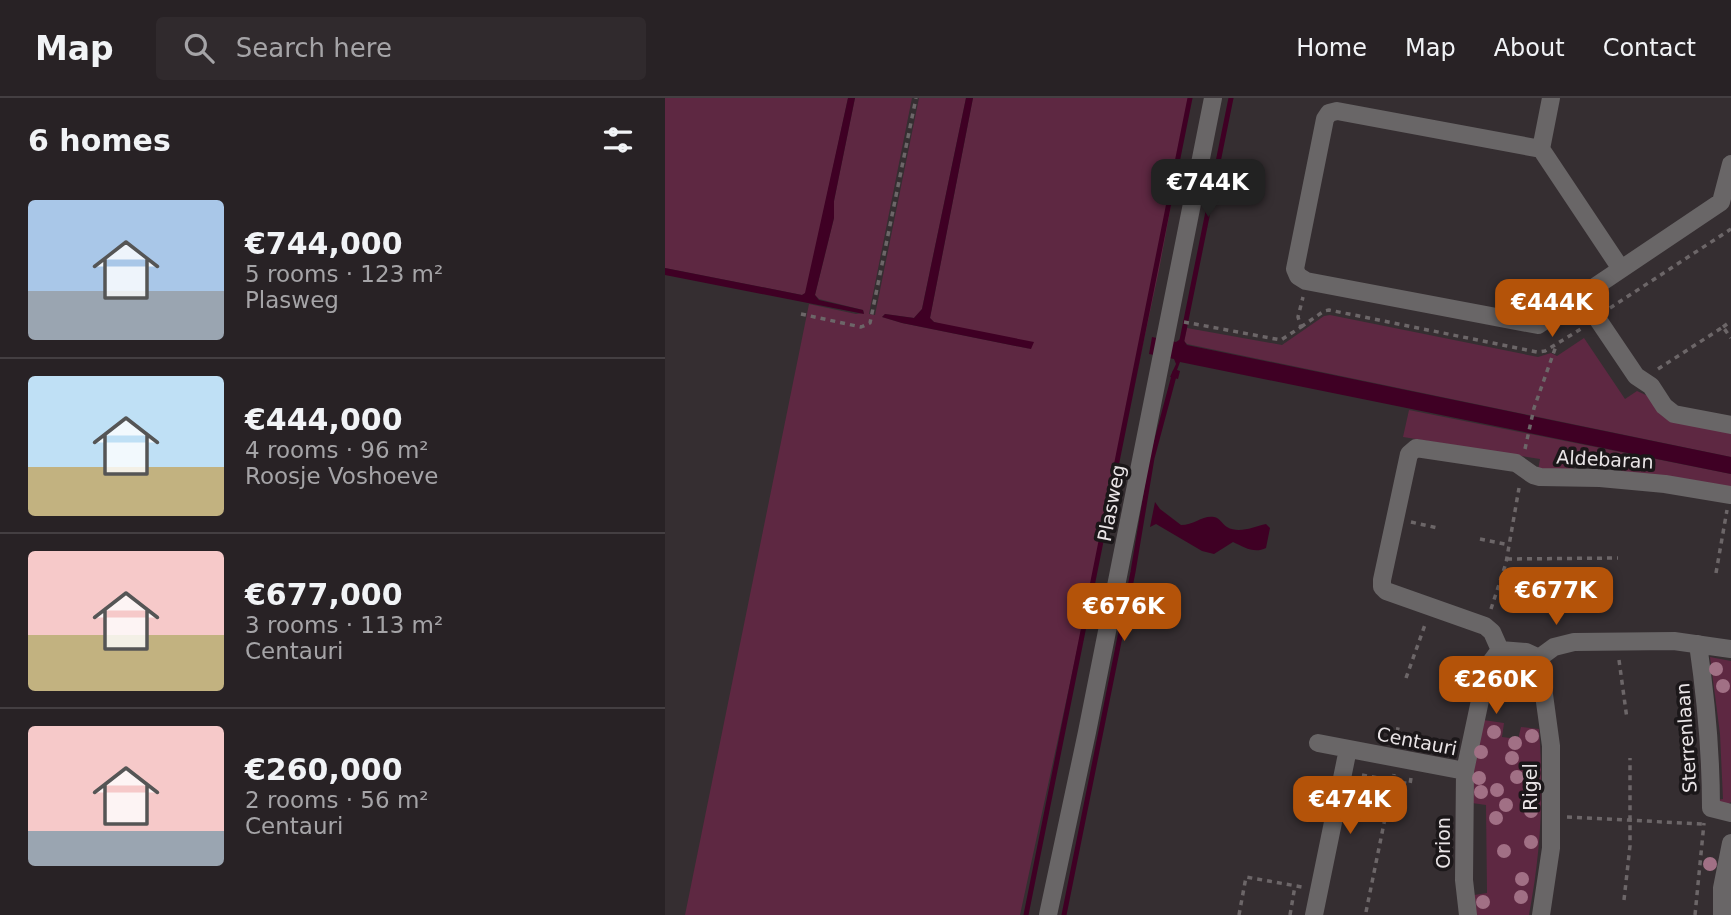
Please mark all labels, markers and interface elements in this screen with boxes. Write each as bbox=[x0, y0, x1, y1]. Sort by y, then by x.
search box bbox=[156, 17, 646, 80]
text: Map bbox=[35, 29, 114, 68]
icon: search bbox=[180, 29, 218, 67]
text: Search here bbox=[236, 33, 392, 63]
text: Home bbox=[1296, 34, 1367, 62]
text: Map bbox=[1405, 34, 1456, 62]
text: About bbox=[1494, 34, 1565, 62]
text: Contact bbox=[1603, 34, 1696, 62]
icon: filters bbox=[599, 121, 637, 159]
text: 6 homes bbox=[28, 123, 171, 158]
pin: €744K bbox=[1159, 159, 1257, 219]
text: €744K bbox=[1167, 169, 1249, 195]
text: €744,000 bbox=[245, 226, 403, 261]
icon: home bbox=[84, 228, 168, 312]
text: 5 rooms · 123 m² bbox=[245, 261, 443, 287]
pin: €444K bbox=[1503, 280, 1601, 339]
text: Plasweg bbox=[245, 287, 339, 313]
text: €444K bbox=[1511, 289, 1593, 315]
text: €444,000 bbox=[245, 402, 403, 437]
icon: home bbox=[84, 404, 168, 488]
text: 4 rooms · 96 m² bbox=[245, 437, 429, 463]
street label: Aldebaran bbox=[1556, 445, 1654, 473]
text: Roosje Voshoeve bbox=[245, 463, 439, 489]
street label: Plasweg bbox=[1093, 463, 1129, 543]
pin: €677K bbox=[1507, 568, 1605, 627]
text: €677,000 bbox=[245, 577, 403, 612]
text: €677K bbox=[1515, 577, 1597, 603]
icon: home bbox=[84, 579, 168, 663]
pin: €676K bbox=[1075, 584, 1173, 643]
text: €676K bbox=[1083, 593, 1165, 619]
text: 3 rooms · 113 m² bbox=[245, 612, 443, 638]
text: Centauri bbox=[245, 638, 343, 664]
pin: €260K bbox=[1447, 656, 1545, 716]
text: €260K bbox=[1455, 666, 1537, 692]
street label: Sterrenlaan bbox=[1671, 682, 1701, 794]
street label: Centauri bbox=[1375, 722, 1459, 760]
text: €260,000 bbox=[245, 752, 403, 787]
icon: home bbox=[84, 754, 168, 838]
street label: Rigel bbox=[1519, 763, 1541, 811]
pin: €474K bbox=[1301, 776, 1399, 836]
text: €474K bbox=[1309, 786, 1391, 812]
text: 2 rooms · 56 m² bbox=[245, 787, 429, 813]
text: Centauri bbox=[245, 813, 343, 839]
street label: Orion bbox=[1432, 817, 1454, 869]

